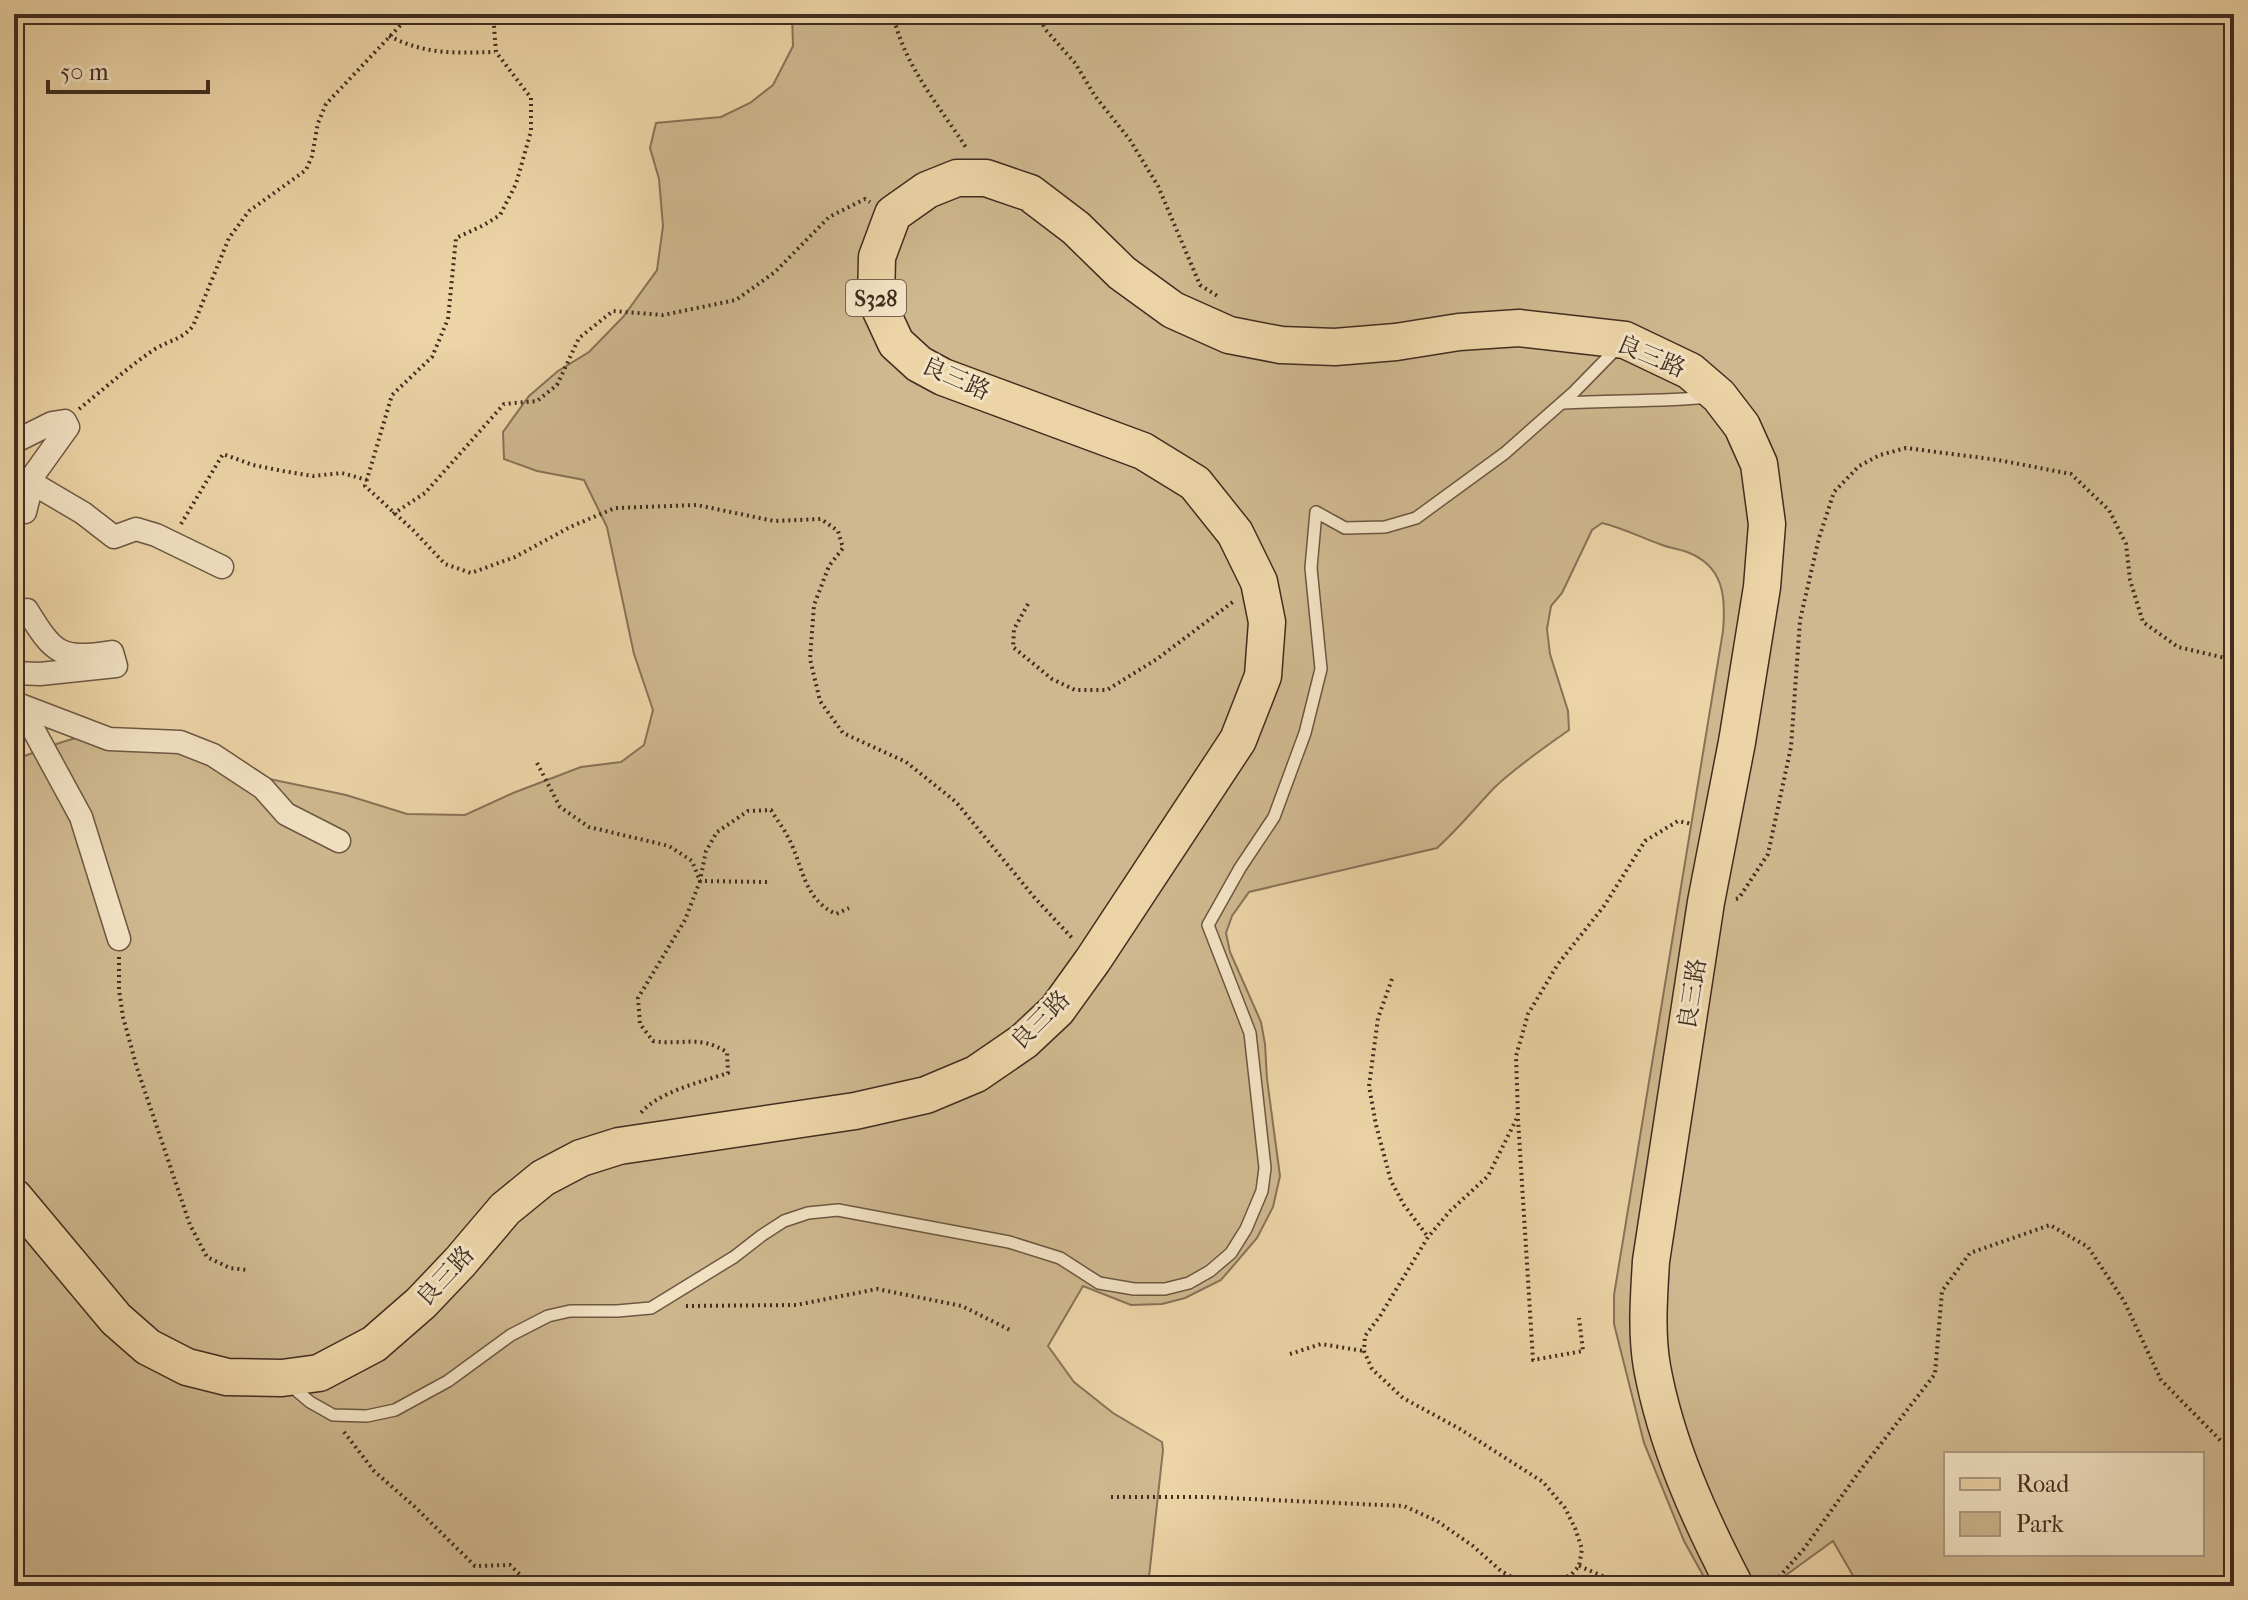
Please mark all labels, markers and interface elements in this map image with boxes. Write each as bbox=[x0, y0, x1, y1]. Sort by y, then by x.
scale bar bbox=[48, 44, 208, 94]
text: 50 m bbox=[60, 58, 109, 86]
road number: S328 bbox=[846, 280, 906, 316]
street label: 良三路 bbox=[1612, 329, 1690, 383]
street label: 良三路 bbox=[917, 351, 995, 405]
street label: 良三路 bbox=[1673, 956, 1711, 1032]
street label: 良三路 bbox=[1005, 985, 1075, 1055]
street label: 良三路 bbox=[410, 1240, 480, 1312]
legend bbox=[1944, 1452, 2204, 1556]
text: Road bbox=[2016, 1470, 2070, 1498]
text: Park bbox=[2016, 1510, 2064, 1538]

